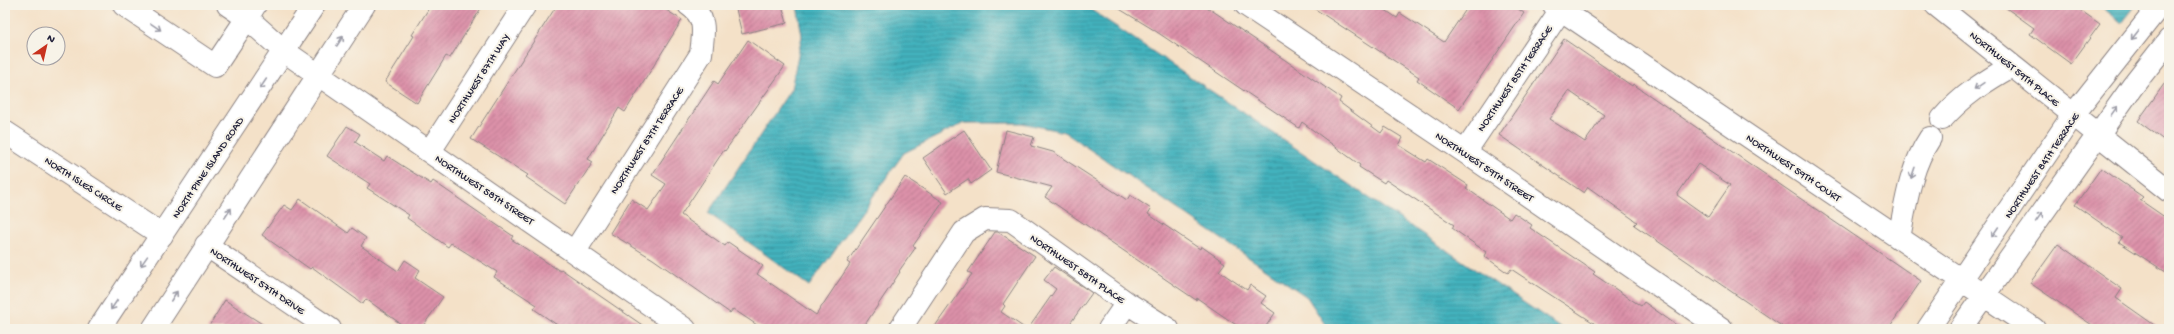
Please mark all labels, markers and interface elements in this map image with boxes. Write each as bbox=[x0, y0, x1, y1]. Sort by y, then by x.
one-way arrow bbox=[150, 23, 161, 31]
street label: NORTHWEST 85TH TERRACE bbox=[1476, 23, 1556, 134]
north arrow bbox=[26, 26, 66, 66]
street label: NORTHWEST 59TH PLACE bbox=[1966, 30, 2062, 110]
one-way arrow bbox=[2131, 30, 2140, 41]
text: N bbox=[44, 32, 57, 46]
street label: NORTHWEST 87TH WAY bbox=[446, 32, 513, 126]
one-way arrow bbox=[336, 36, 344, 47]
one-way arrow bbox=[259, 78, 267, 89]
one-way arrow bbox=[1973, 82, 1984, 90]
street label: NORTHWEST 87TH TERRACE bbox=[609, 84, 687, 197]
one-way arrow bbox=[2110, 106, 2119, 117]
street label: NORTHWEST 84TH TERRACE bbox=[2003, 110, 2083, 221]
street label: NORTH PINE ISLAND ROAD bbox=[170, 115, 247, 221]
street label: NORTHWEST 59TH STREET bbox=[1433, 130, 1536, 205]
street label: NORTHWEST 59TH COURT bbox=[1743, 132, 1843, 205]
street label: NORTHWEST 58TH STREET bbox=[432, 153, 536, 229]
street label: NORTH ISLES CIRCLE bbox=[42, 155, 125, 215]
one-way arrow bbox=[1909, 166, 1916, 179]
one-way arrow bbox=[224, 207, 232, 219]
one-way arrow bbox=[2035, 212, 2043, 223]
one-way arrow bbox=[1991, 226, 1999, 237]
street label: NORTHWEST 58TH PLACE bbox=[1027, 232, 1127, 307]
street label: NORTHWEST 57TH DRIVE bbox=[207, 246, 307, 318]
one-way arrow bbox=[140, 256, 148, 267]
one-way arrow bbox=[170, 290, 178, 302]
one-way arrow bbox=[110, 299, 118, 310]

